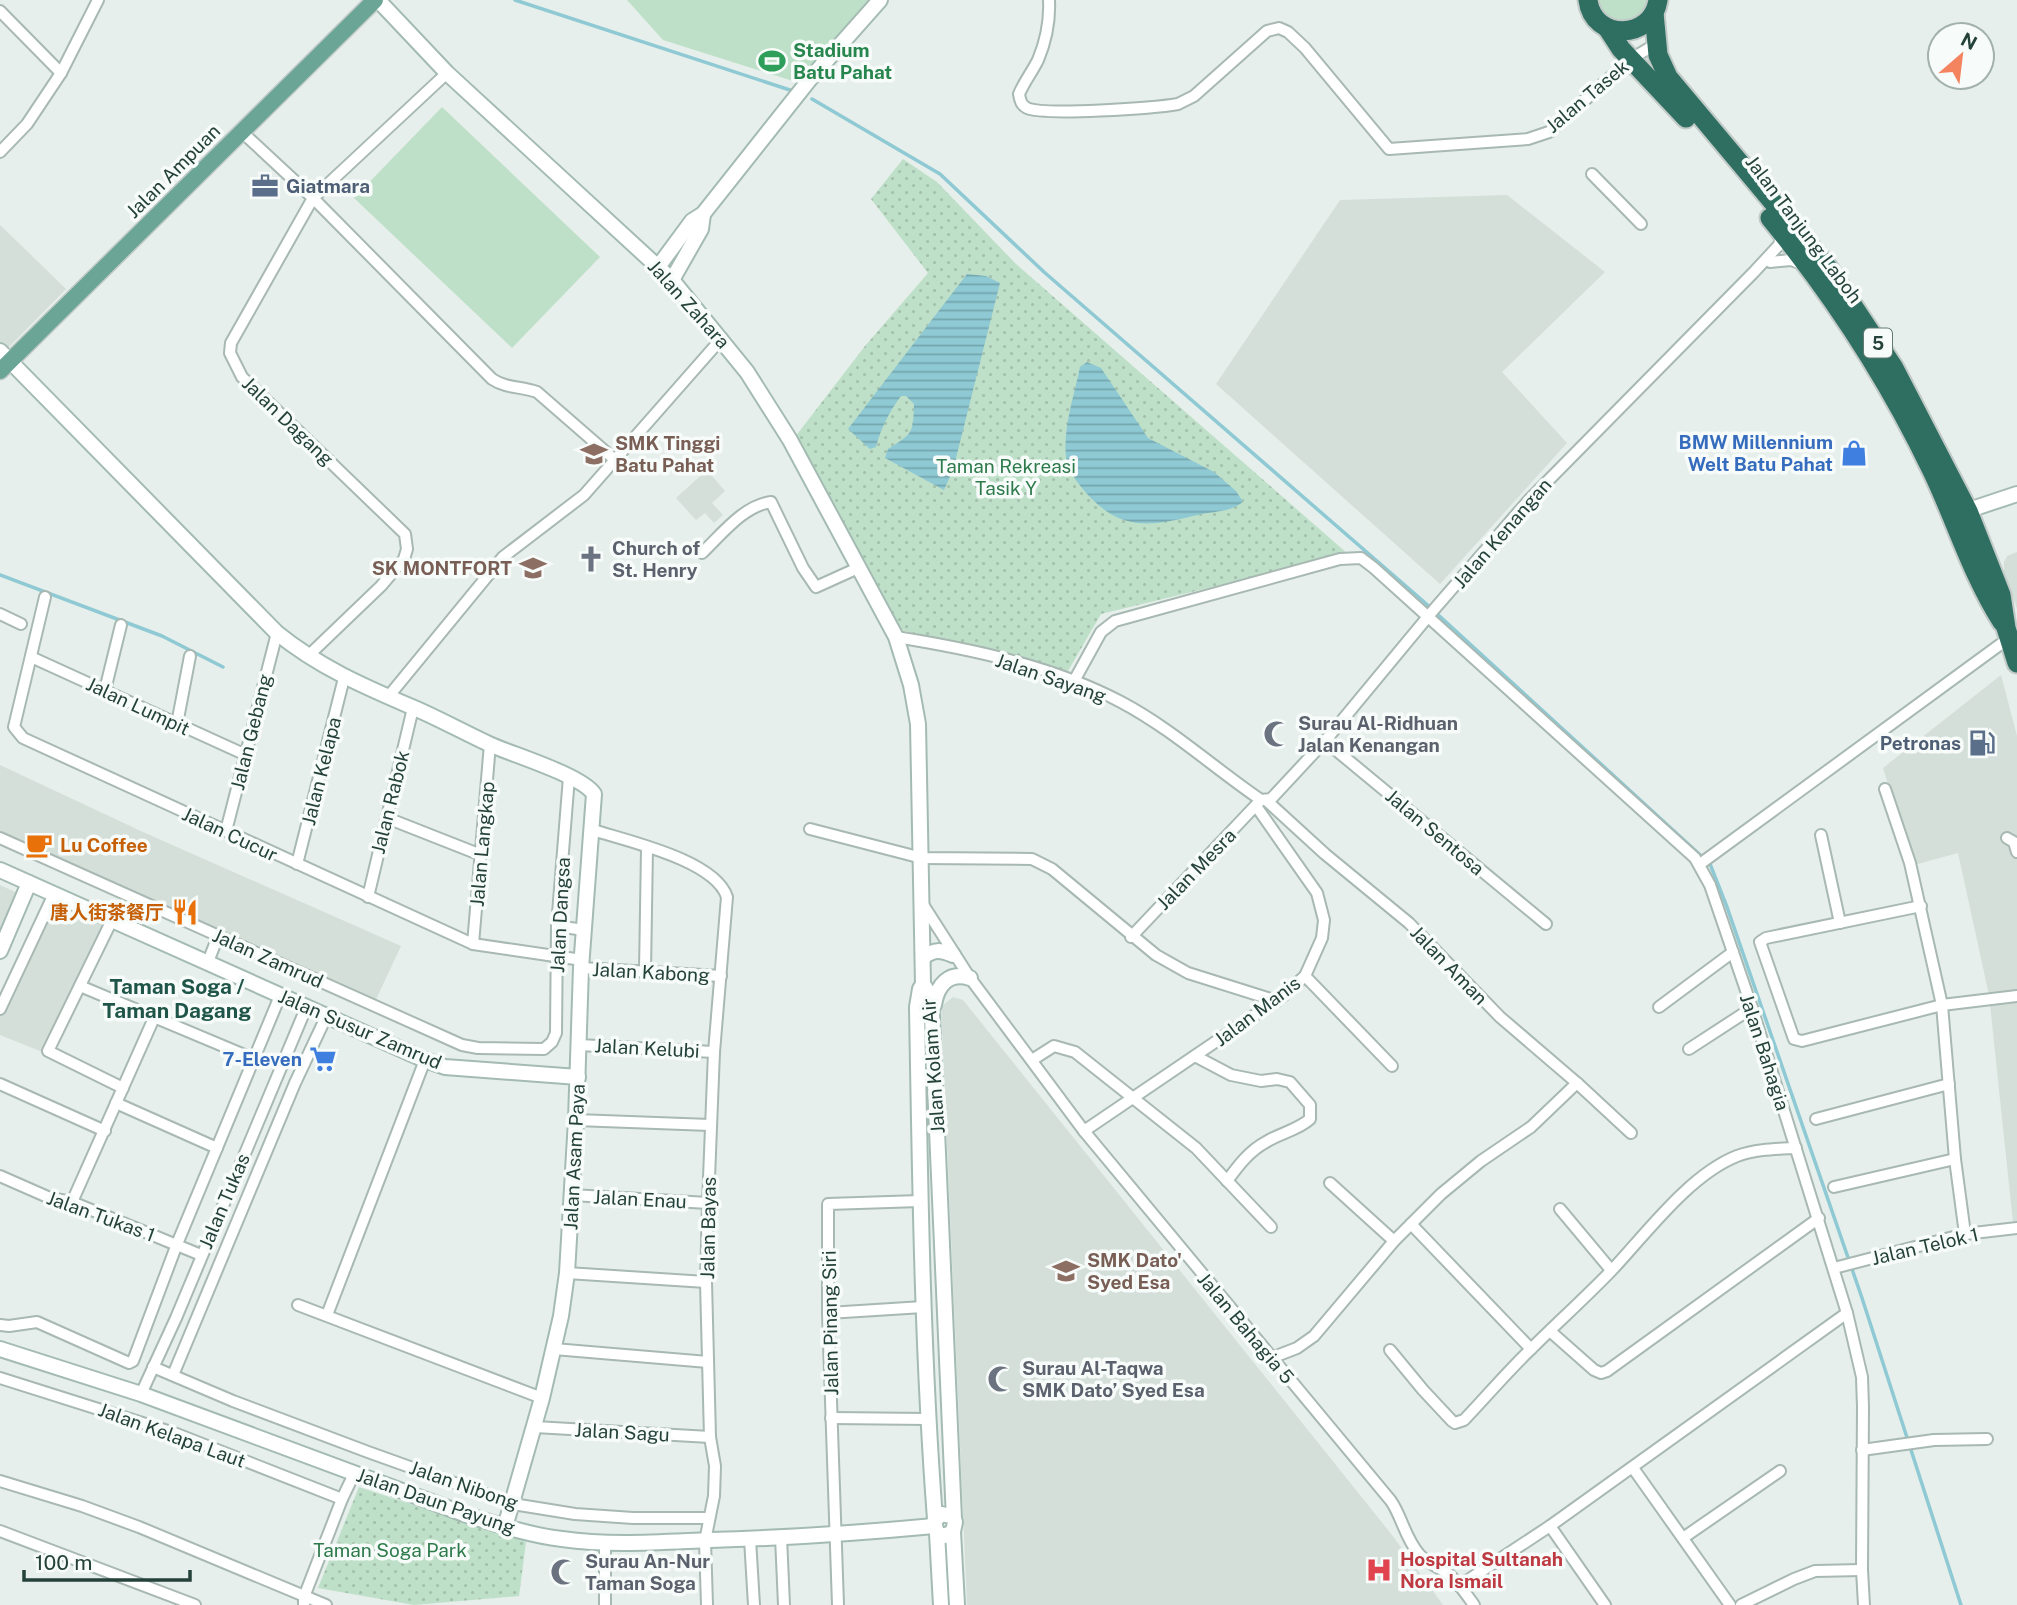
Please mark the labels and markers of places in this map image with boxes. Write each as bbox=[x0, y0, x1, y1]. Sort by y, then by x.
place label: Stadium Batu Pahat bbox=[793, 39, 892, 83]
sports icon: Stadium Batu Pahat bbox=[757, 46, 787, 76]
office icon: Giatmara bbox=[250, 171, 280, 201]
place label: Giatmara bbox=[286, 175, 370, 197]
place label: BMW Millennium Welt Batu Pahat bbox=[1678, 431, 1833, 475]
place label: SMK Tinggi Batu Pahat bbox=[615, 432, 720, 476]
shop icon: BMW Millennium Welt Batu Pahat bbox=[1839, 438, 1869, 468]
school or university icon: SMK Tinggi Batu Pahat bbox=[579, 439, 609, 469]
place label: Church of St. Henry bbox=[612, 537, 700, 581]
church icon: Church of St. Henry bbox=[576, 544, 606, 574]
school or university icon: SK MONTFORT bbox=[518, 553, 548, 583]
place label: SK MONTFORT bbox=[372, 557, 512, 579]
place label: Surau Al-Ridhuan Jalan Kenangan bbox=[1298, 712, 1458, 756]
mosque icon: Surau Al-Ridhuan Jalan Kenangan bbox=[1262, 719, 1292, 749]
fuel station icon: Petronas bbox=[1967, 728, 1997, 758]
place label: Petronas bbox=[1880, 732, 1961, 754]
cafe icon: Lu Coffee bbox=[24, 830, 54, 860]
place label: Lu Coffee bbox=[60, 834, 148, 856]
restaurant icon: 唐人街茶餐厅 bbox=[170, 897, 200, 927]
place label: 唐人街茶餐厅 bbox=[50, 901, 164, 923]
supermarket icon: 7-Eleven bbox=[308, 1044, 338, 1074]
place label: 7-Eleven bbox=[223, 1048, 302, 1070]
place label: SMK Dato' Syed Esa bbox=[1087, 1249, 1182, 1293]
school or university icon: SMK Dato' Syed Esa bbox=[1051, 1256, 1081, 1286]
place label: Surau Al-Taqwa SMK Dato’ Syed Esa bbox=[1022, 1357, 1205, 1401]
mosque icon: Surau Al-Taqwa SMK Dato’ Syed Esa bbox=[986, 1364, 1016, 1394]
place label: Hospital Sultanah Nora Ismail bbox=[1400, 1548, 1563, 1592]
place label: Surau An-Nur Taman Soga bbox=[585, 1550, 710, 1594]
hospital icon: Hospital Sultanah Nora Ismail bbox=[1364, 1555, 1394, 1585]
mosque icon: Surau An-Nur Taman Soga bbox=[549, 1557, 579, 1587]

